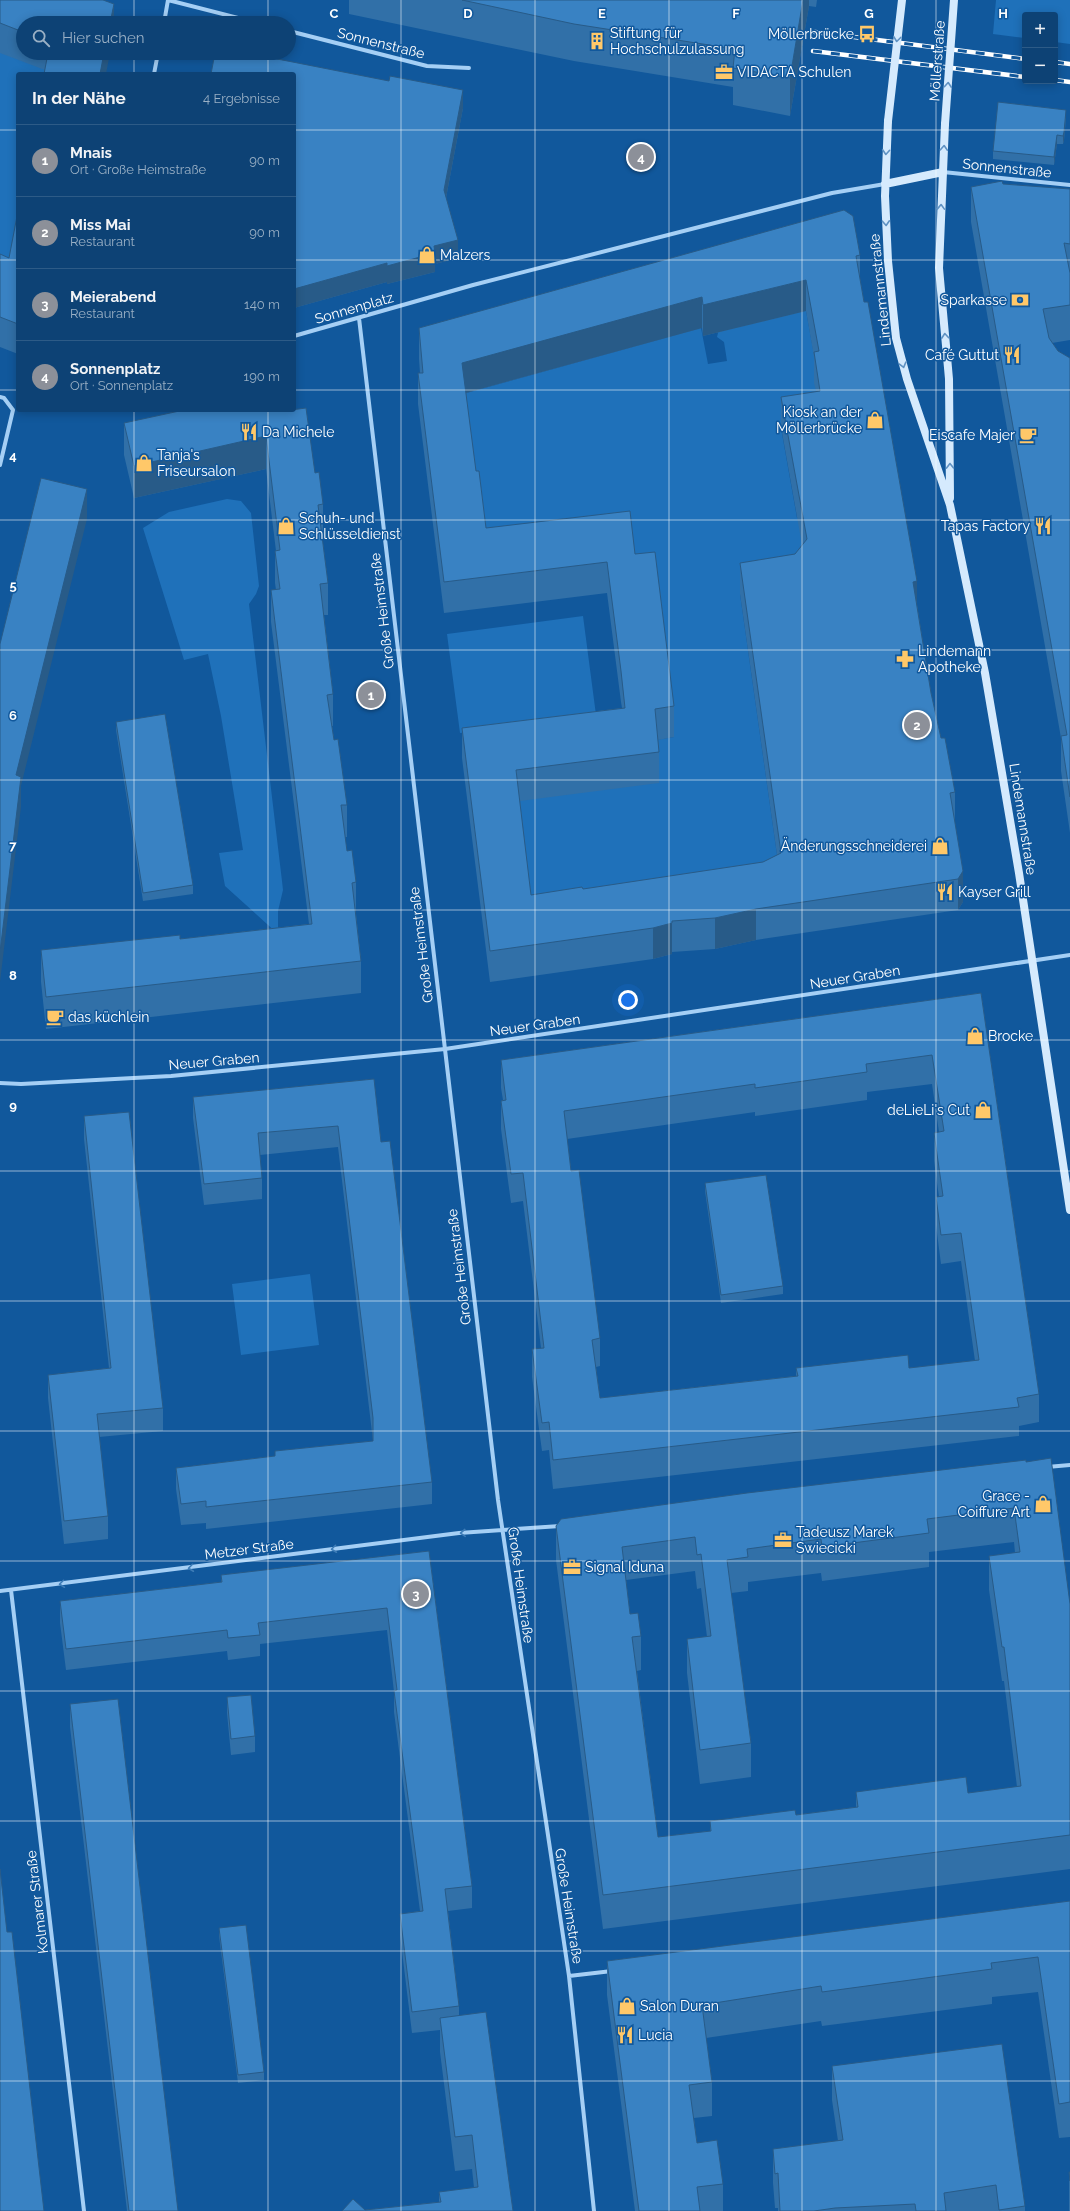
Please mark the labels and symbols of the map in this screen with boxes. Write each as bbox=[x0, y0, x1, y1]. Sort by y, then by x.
text: C bbox=[330, 6, 339, 21]
text: D bbox=[463, 6, 473, 21]
text: E bbox=[598, 6, 606, 21]
text: F bbox=[732, 6, 740, 21]
text: G bbox=[864, 6, 874, 21]
text: H bbox=[998, 6, 1008, 21]
street label: Möllerstraße bbox=[926, 20, 948, 102]
street label: Sonnenstraße bbox=[336, 24, 426, 62]
bus stop icon: Möllerbrücke bbox=[857, 24, 877, 44]
place label: Stiftung für Hochschulzulassung bbox=[610, 25, 744, 57]
place label: Möllerbrücke bbox=[768, 26, 854, 42]
building icon: Stiftung für Hochschulzulassung bbox=[587, 31, 607, 51]
one-way arrow bbox=[893, 36, 902, 42]
office icon: VIDACTA Schulen bbox=[714, 62, 734, 82]
place label: VIDACTA Schulen bbox=[737, 64, 851, 80]
one-way arrow bbox=[943, 82, 952, 88]
pin: 4 bbox=[628, 142, 654, 172]
one-way arrow bbox=[940, 145, 948, 151]
one-way arrow bbox=[882, 149, 891, 155]
street label: Sonnenstraße bbox=[962, 155, 1052, 181]
one-way arrow bbox=[937, 204, 946, 210]
one-way arrow bbox=[882, 220, 890, 226]
street label: Lindemannstraße bbox=[866, 233, 894, 347]
shop icon: Malzers bbox=[417, 245, 437, 265]
place label: Malzers bbox=[440, 247, 491, 263]
street label: Sonnenplatz bbox=[313, 289, 395, 327]
bank icon: Sparkasse bbox=[1010, 290, 1030, 310]
place label: Sparkasse bbox=[941, 292, 1007, 308]
one-way arrow bbox=[941, 333, 950, 339]
restaurant icon: Café Guttut bbox=[1002, 345, 1022, 365]
place label: Café Guttut bbox=[925, 347, 999, 363]
one-way arrow bbox=[898, 361, 907, 368]
place label: Kiosk an der Möllerbrücke bbox=[776, 404, 862, 436]
shop icon: Kiosk an der Möllerbrücke bbox=[865, 410, 885, 430]
restaurant icon: Da Michele bbox=[239, 422, 259, 442]
place label: Da Michele bbox=[262, 424, 335, 440]
cafe icon: Eiscafe Majer bbox=[1018, 425, 1038, 445]
place label: Eiscafe Majer bbox=[929, 427, 1015, 443]
place label: Tanja's Friseursalon bbox=[157, 447, 236, 479]
text: 4 bbox=[9, 448, 17, 463]
shop icon: Tanja's Friseursalon bbox=[134, 453, 154, 473]
one-way arrow bbox=[946, 463, 954, 469]
place label: Schuh- und Schlüsseldienst bbox=[299, 510, 401, 542]
shop icon: Schuh- und Schlüsseldienst bbox=[276, 516, 296, 536]
restaurant icon: Tapas Factory bbox=[1033, 516, 1053, 536]
place label: Tapas Factory bbox=[941, 518, 1030, 534]
street label: Große Heimstraße bbox=[367, 552, 397, 670]
text: 5 bbox=[9, 578, 17, 593]
place label: Lindemann Apotheke bbox=[918, 643, 991, 675]
pharmacy icon: Lindemann Apotheke bbox=[895, 649, 915, 669]
pin: 1 bbox=[358, 680, 384, 710]
text: 6 bbox=[9, 708, 17, 723]
pin: 2 bbox=[904, 710, 930, 740]
street label: Lindemannstraße bbox=[1006, 762, 1040, 876]
place label: Änderungsschneiderei bbox=[781, 836, 927, 854]
shop icon: Änderungsschneiderei bbox=[930, 836, 950, 856]
text: 7 bbox=[9, 838, 17, 853]
restaurant icon: Kayser Grill bbox=[935, 882, 955, 902]
place label: Kayser Grill bbox=[958, 884, 1031, 900]
street label: Große Heimstraße bbox=[406, 886, 436, 1004]
street label: Neuer Graben bbox=[809, 962, 901, 992]
text: 8 bbox=[9, 968, 17, 983]
your location bbox=[618, 990, 638, 1010]
cafe icon: das küchlein bbox=[45, 1007, 65, 1027]
place label: das küchlein bbox=[68, 1009, 150, 1025]
street label: Neuer Graben bbox=[489, 1011, 581, 1039]
shop icon: Brocke bbox=[965, 1026, 985, 1046]
place label: Brocke bbox=[988, 1028, 1033, 1044]
street label: Neuer Graben bbox=[168, 1049, 260, 1073]
text: 9 bbox=[9, 1098, 17, 1113]
shop icon: deLieLi's Cut bbox=[973, 1100, 993, 1120]
place label: deLieLi's Cut bbox=[887, 1102, 970, 1118]
street label: Große Heimstraße bbox=[444, 1208, 474, 1326]
place label: Grace - Coiffure Art bbox=[957, 1488, 1030, 1520]
shop icon: Grace - Coiffure Art bbox=[1033, 1494, 1053, 1514]
place label: Tadeusz Marek Swiecicki bbox=[796, 1524, 894, 1556]
street label: Große Heimstraße bbox=[505, 1526, 537, 1644]
one-way arrow bbox=[460, 1529, 466, 1538]
office icon: Tadeusz Marek Swiecicki bbox=[773, 1530, 793, 1550]
street label: Metzer Straße bbox=[204, 1536, 294, 1562]
one-way arrow bbox=[331, 1544, 337, 1553]
office icon: Signal Iduna bbox=[562, 1557, 582, 1577]
place label: Signal Iduna bbox=[585, 1559, 664, 1575]
one-way arrow bbox=[188, 1563, 194, 1572]
one-way arrow bbox=[59, 1579, 65, 1588]
pin: 3 bbox=[403, 1579, 429, 1609]
street label: Große Heimstraße bbox=[552, 1847, 586, 1965]
street label: Kolmarer Straße bbox=[23, 1850, 51, 1954]
shop icon: Salon Duran bbox=[617, 1996, 637, 2016]
place label: Salon Duran bbox=[640, 1998, 719, 2014]
restaurant icon: Lucia bbox=[615, 2025, 635, 2045]
place label: Lucia bbox=[638, 2027, 673, 2043]

